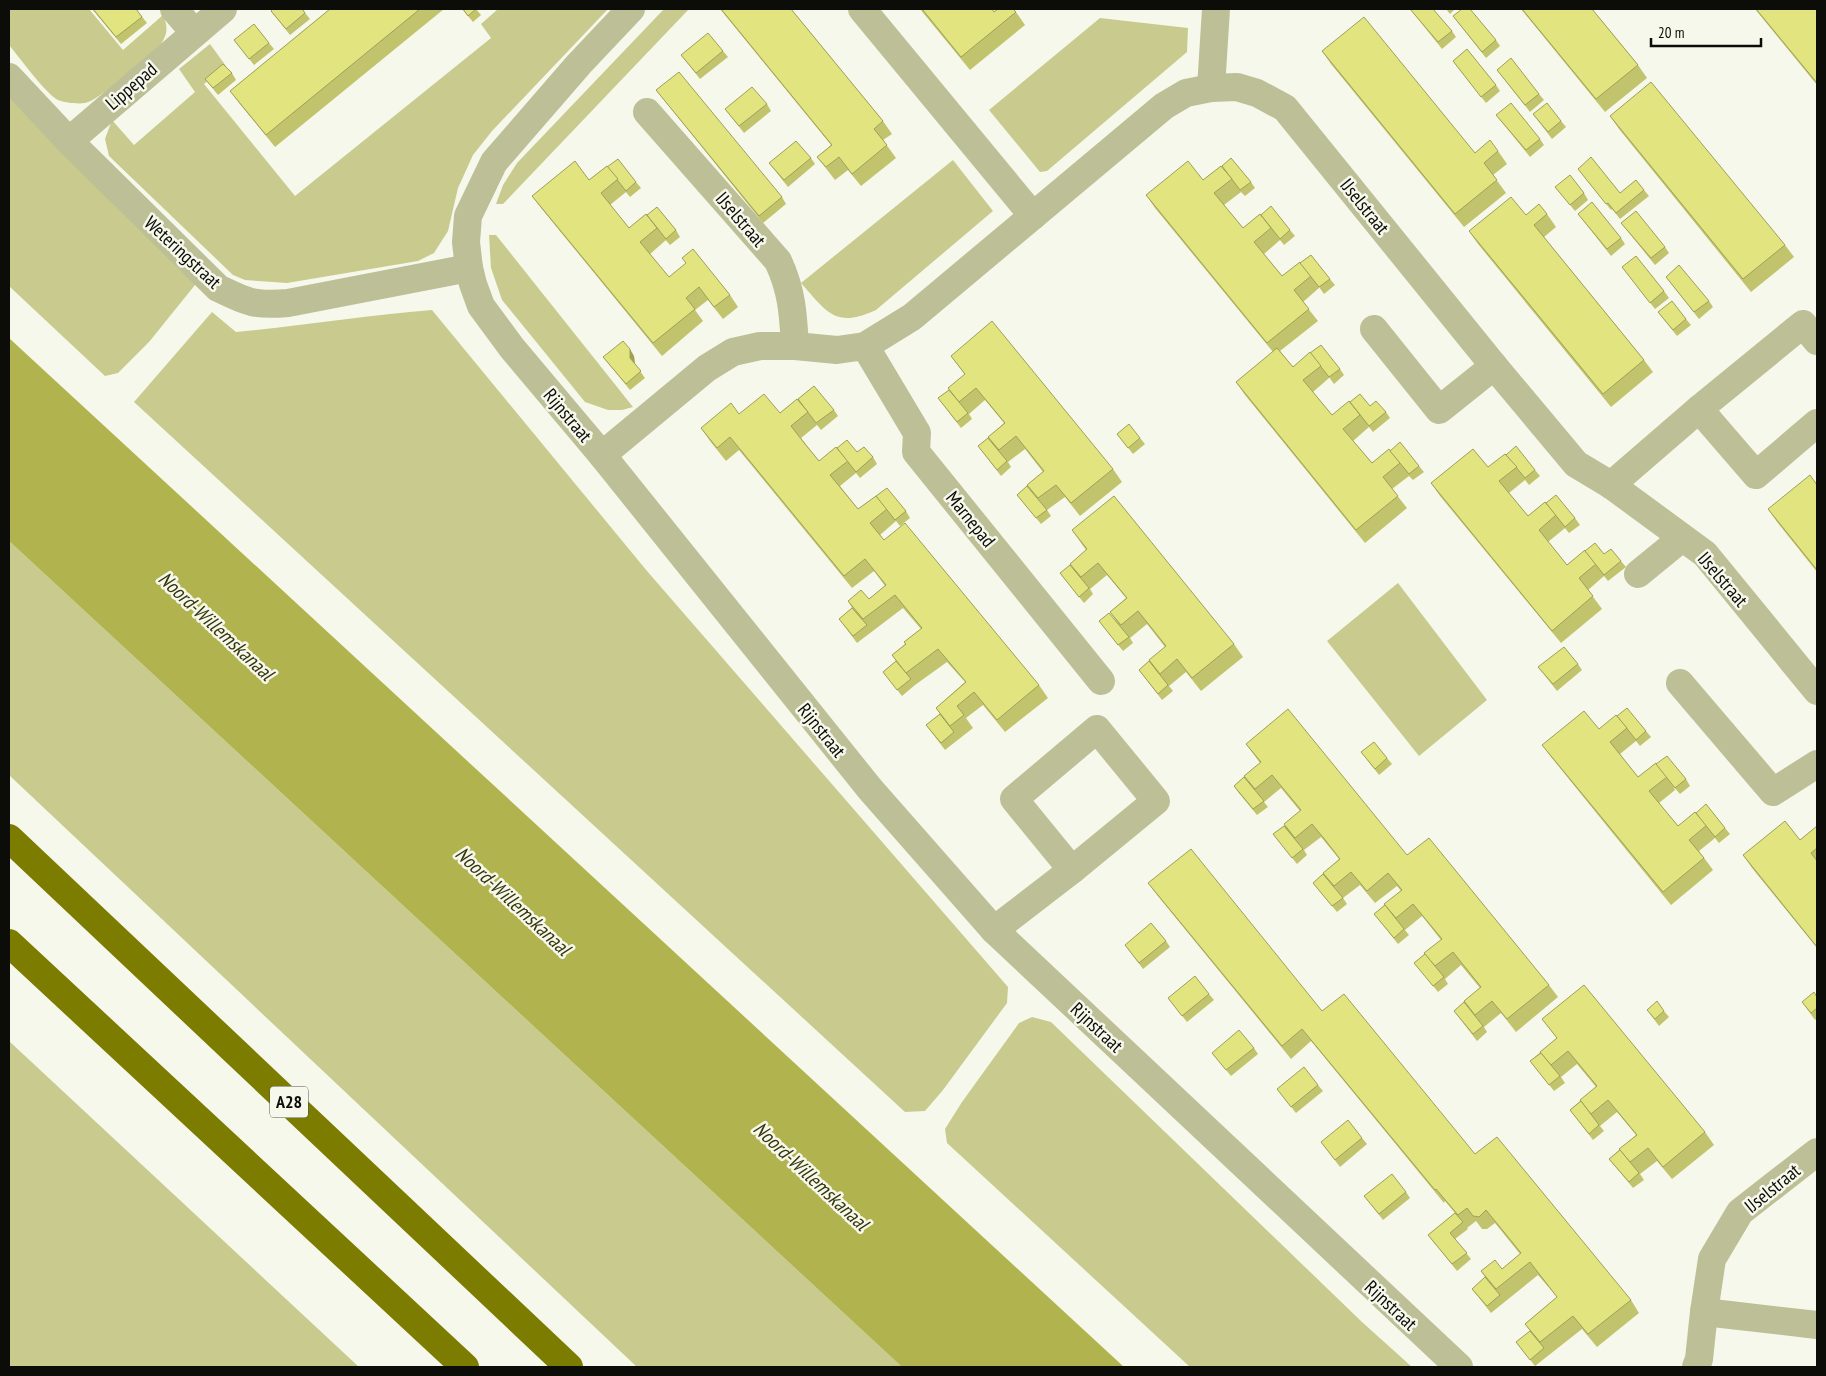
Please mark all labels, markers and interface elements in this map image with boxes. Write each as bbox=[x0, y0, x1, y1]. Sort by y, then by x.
scale bar bbox=[1651, 15, 1761, 47]
text: 20 m bbox=[1658, 23, 1684, 42]
street label: Lippepad bbox=[100, 57, 162, 115]
street label: IJselstraat bbox=[1335, 173, 1395, 239]
street label: IJselstraat bbox=[711, 187, 772, 252]
street label: Weteringstraat bbox=[140, 210, 227, 294]
street label: Rijnstraat bbox=[539, 383, 598, 447]
street label: Marnepad bbox=[941, 486, 1001, 552]
street label: IJselstraat bbox=[1693, 547, 1754, 612]
water label: Noord-Willemskanaal bbox=[153, 566, 281, 688]
street label: Rijnstraat bbox=[793, 698, 852, 763]
water label: Noord-Willemskanaal bbox=[450, 841, 578, 963]
street label: Rijnstraat bbox=[1066, 997, 1129, 1058]
road number: A28 bbox=[270, 1086, 308, 1118]
water label: Noord-Willemskanaal bbox=[748, 1116, 876, 1238]
street label: IJselstraat bbox=[1739, 1158, 1805, 1218]
street label: Rijnstraat bbox=[1360, 1275, 1423, 1336]

